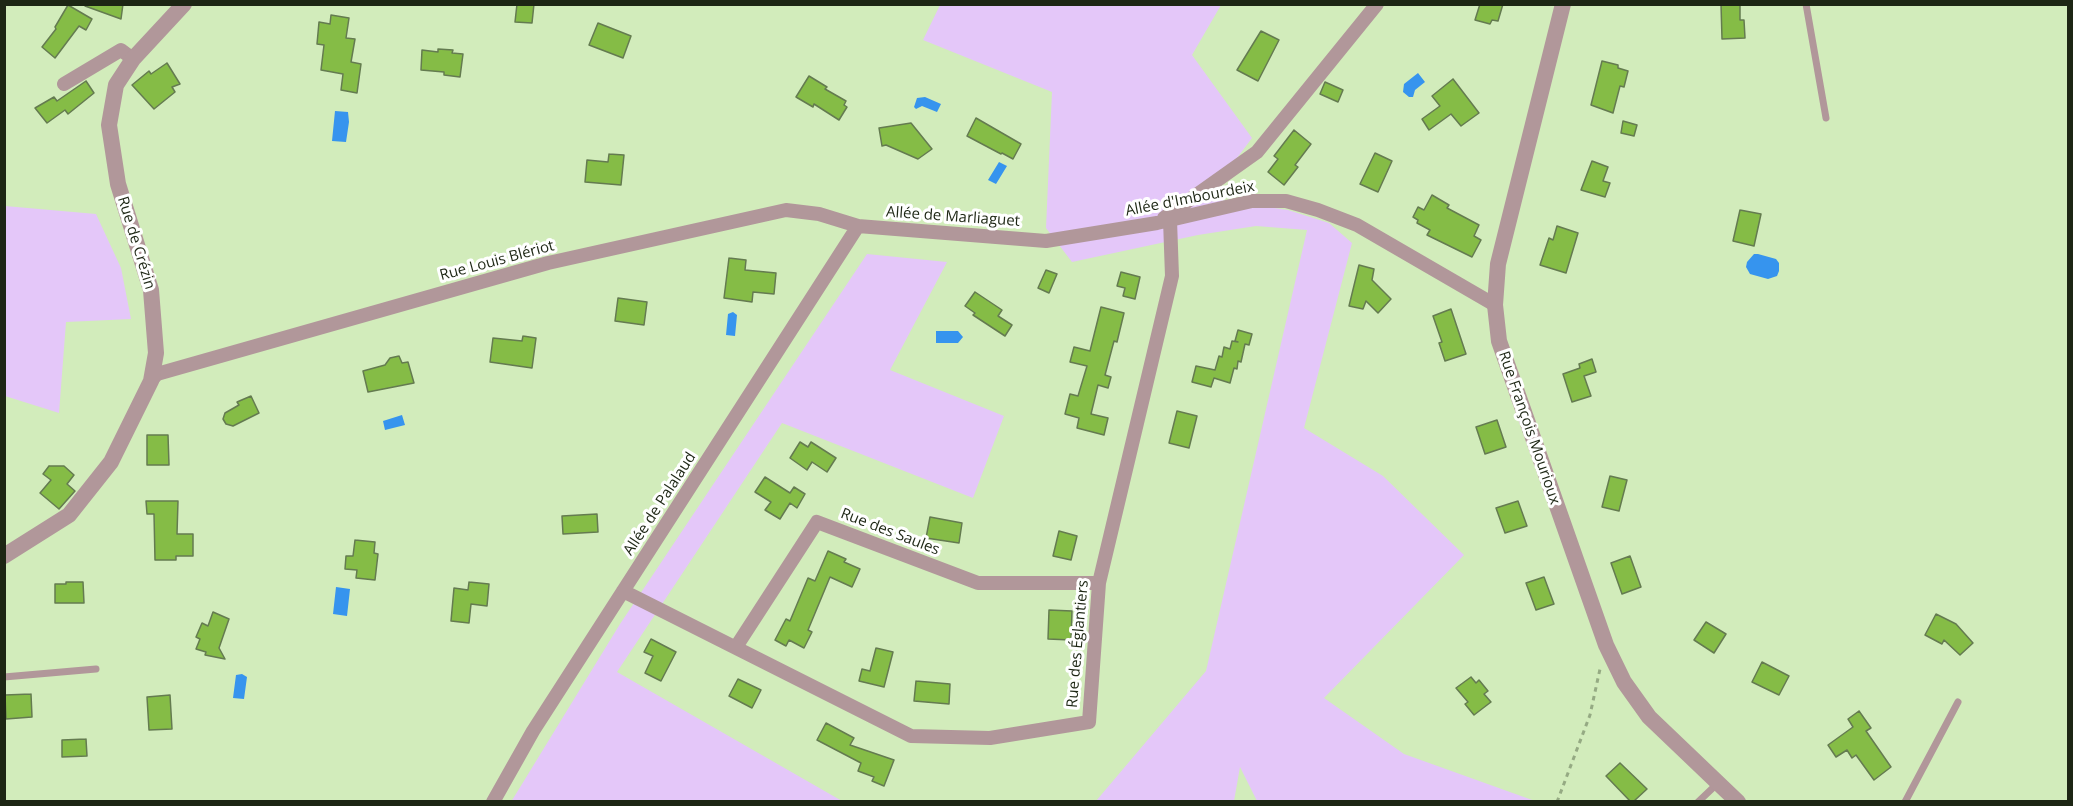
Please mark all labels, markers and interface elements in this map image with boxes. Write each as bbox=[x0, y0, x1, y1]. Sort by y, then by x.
street label: Allée d'Imbourdeix bbox=[1124, 178, 1256, 220]
street label: Rue de Crézin bbox=[113, 194, 159, 292]
street label: Allée de Marliaguet bbox=[885, 203, 1021, 231]
street label: Rue Louis Blériot bbox=[438, 237, 556, 285]
street label: Rue François Mourioux bbox=[1494, 349, 1564, 507]
street label: Allée de Palalaud bbox=[620, 449, 700, 559]
street label: Rue des Saules bbox=[838, 505, 942, 559]
street label: Rue des Églantiers bbox=[1063, 579, 1093, 709]

